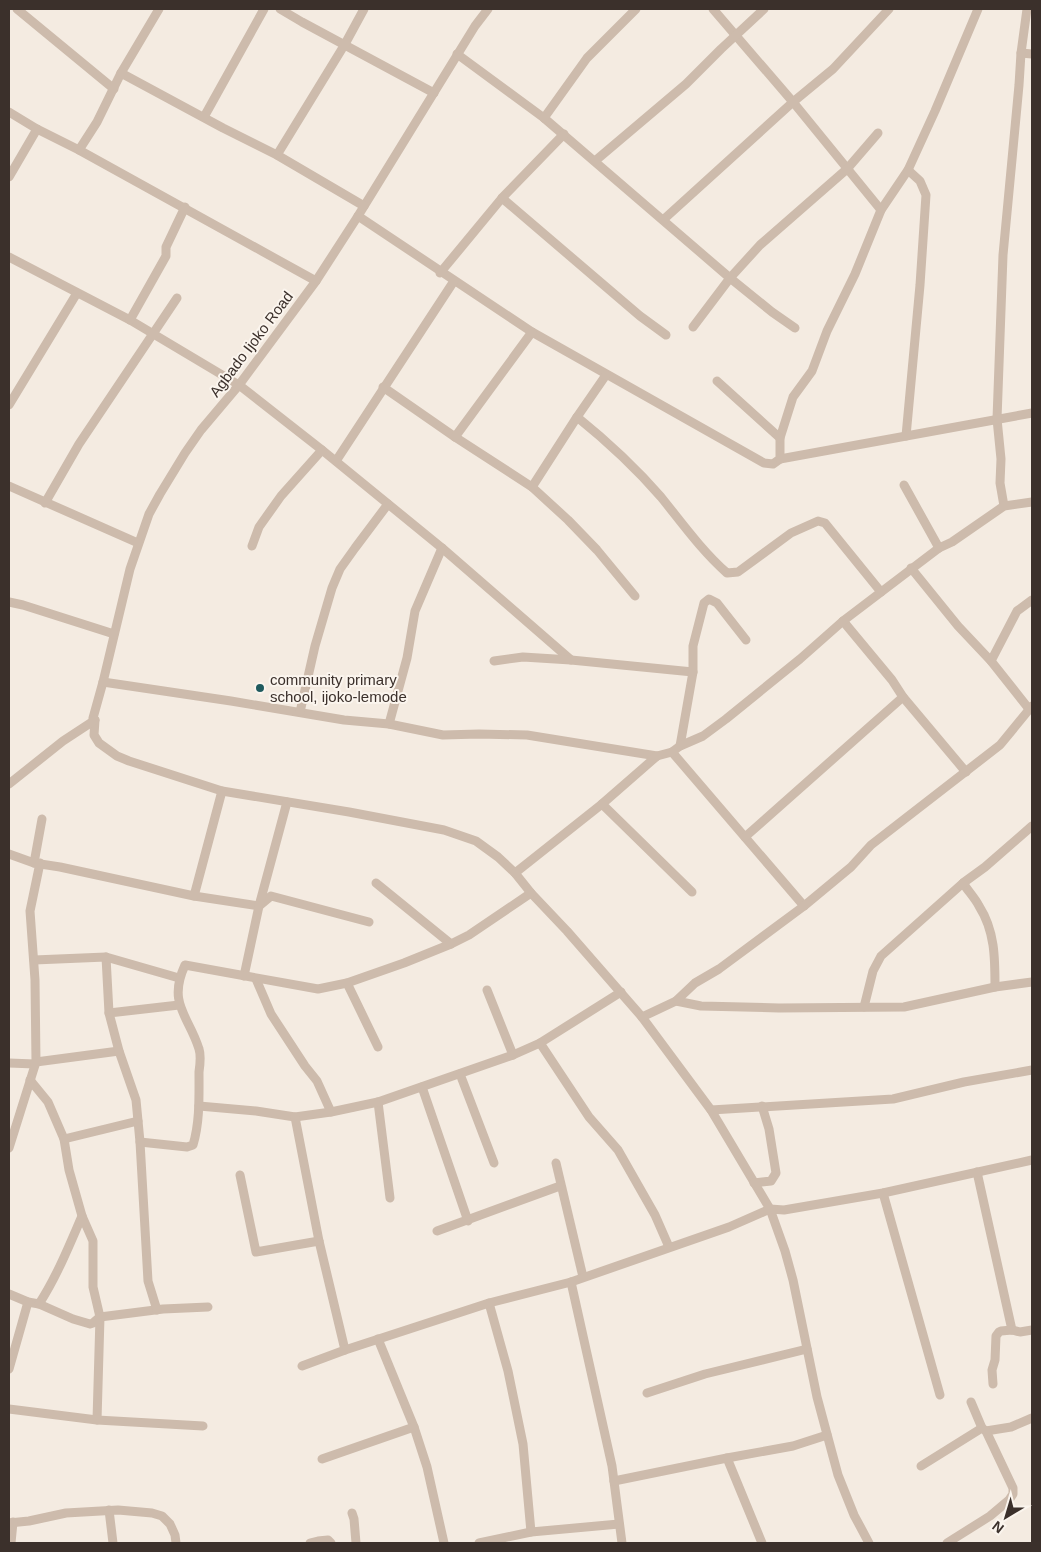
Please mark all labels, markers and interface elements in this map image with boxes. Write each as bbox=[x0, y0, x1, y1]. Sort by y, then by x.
street label: Agbado Ijoko Road bbox=[206, 288, 296, 400]
place label: community primary school, ijoko-lemode bbox=[270, 671, 407, 705]
marker: community primary school, ijoko-lemode bbox=[254, 682, 266, 694]
north arrow bbox=[981, 1492, 1031, 1542]
text: N bbox=[989, 1518, 1007, 1537]

